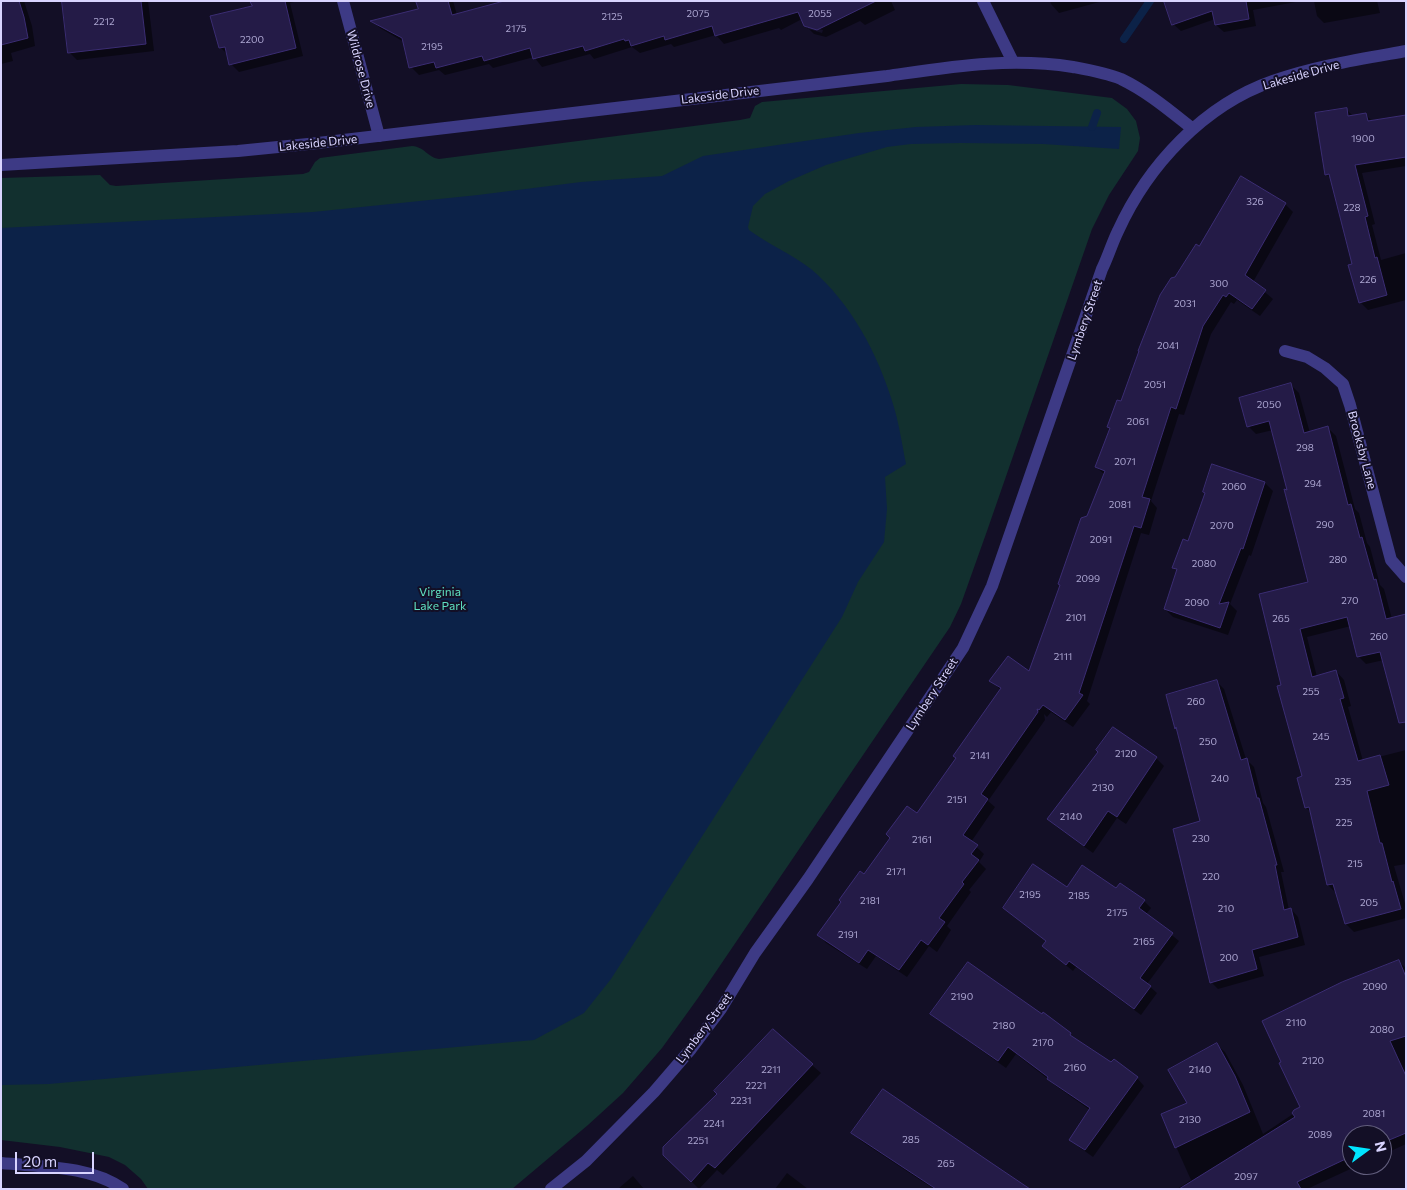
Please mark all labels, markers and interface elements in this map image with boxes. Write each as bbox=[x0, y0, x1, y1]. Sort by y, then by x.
house number: 2075 bbox=[687, 8, 709, 20]
house number: 2055 bbox=[808, 8, 832, 20]
house number: 2125 bbox=[601, 11, 623, 23]
house number: 2212 bbox=[94, 16, 114, 28]
house number: 2175 bbox=[506, 23, 526, 35]
street label: Wildrose Drive bbox=[344, 28, 378, 110]
house number: 2200 bbox=[240, 34, 264, 46]
house number: 2195 bbox=[421, 41, 443, 53]
street label: Lakeside Drive bbox=[1261, 57, 1341, 93]
street label: Lakeside Drive bbox=[680, 83, 760, 107]
street label: Lakeside Drive bbox=[278, 132, 358, 154]
house number: 1900 bbox=[1351, 133, 1375, 145]
house number: 326 bbox=[1246, 196, 1264, 208]
house number: 228 bbox=[1343, 202, 1361, 214]
house number: 226 bbox=[1359, 274, 1377, 286]
street label: Lymbery Street bbox=[1065, 278, 1105, 362]
house number: 300 bbox=[1210, 278, 1228, 290]
house number: 2031 bbox=[1174, 298, 1196, 310]
house number: 2041 bbox=[1157, 340, 1179, 352]
house number: 2051 bbox=[1144, 379, 1166, 391]
house number: 2050 bbox=[1257, 399, 1281, 411]
street label: Brooksby Lane bbox=[1345, 409, 1379, 491]
house number: 2061 bbox=[1127, 416, 1149, 428]
house number: 298 bbox=[1296, 442, 1314, 454]
house number: 2071 bbox=[1114, 456, 1136, 468]
house number: 294 bbox=[1304, 478, 1322, 490]
house number: 2060 bbox=[1222, 481, 1246, 493]
house number: 2081 bbox=[1109, 499, 1131, 511]
house number: 290 bbox=[1316, 519, 1334, 531]
house number: 2070 bbox=[1210, 520, 1234, 532]
house number: 2091 bbox=[1090, 534, 1112, 546]
house number: 280 bbox=[1329, 554, 1347, 566]
house number: 2080 bbox=[1192, 558, 1216, 570]
house number: 2099 bbox=[1076, 573, 1100, 585]
park label: Virginia Lake Park bbox=[413, 585, 467, 613]
house number: 270 bbox=[1341, 595, 1359, 607]
house number: 2090 bbox=[1185, 597, 1209, 609]
house number: 2101 bbox=[1066, 612, 1086, 624]
house number: 265 bbox=[1272, 613, 1290, 625]
house number: 260 bbox=[1370, 631, 1388, 643]
house number: 2111 bbox=[1054, 651, 1072, 663]
street label: Lymbery Street bbox=[903, 655, 961, 733]
house number: 255 bbox=[1302, 686, 1320, 698]
house number: 260 bbox=[1187, 696, 1205, 708]
house number: 245 bbox=[1312, 731, 1330, 743]
house number: 250 bbox=[1199, 736, 1217, 748]
house number: 2120 bbox=[1115, 748, 1137, 760]
house number: 2141 bbox=[970, 750, 990, 762]
house number: 240 bbox=[1211, 773, 1229, 785]
house number: 235 bbox=[1335, 776, 1351, 788]
house number: 2130 bbox=[1092, 782, 1114, 794]
house number: 2151 bbox=[947, 794, 967, 806]
house number: 2140 bbox=[1060, 811, 1082, 823]
house number: 225 bbox=[1336, 817, 1352, 829]
house number: 230 bbox=[1192, 833, 1210, 845]
house number: 2161 bbox=[912, 834, 932, 846]
house number: 215 bbox=[1347, 858, 1363, 870]
house number: 2171 bbox=[886, 866, 906, 878]
house number: 220 bbox=[1202, 871, 1220, 883]
house number: 2195 bbox=[1019, 889, 1041, 901]
house number: 2185 bbox=[1068, 890, 1090, 902]
house number: 2181 bbox=[860, 895, 880, 907]
house number: 205 bbox=[1360, 897, 1378, 909]
house number: 210 bbox=[1218, 903, 1234, 915]
house number: 2175 bbox=[1107, 907, 1127, 919]
house number: 2191 bbox=[838, 929, 858, 941]
house number: 2165 bbox=[1133, 936, 1155, 948]
house number: 200 bbox=[1220, 952, 1238, 964]
house number: 2090 bbox=[1363, 981, 1387, 993]
street label: Lymbery Street bbox=[673, 990, 735, 1066]
house number: 2190 bbox=[951, 991, 973, 1003]
house number: 2110 bbox=[1286, 1017, 1306, 1029]
house number: 2180 bbox=[993, 1020, 1015, 1032]
house number: 2080 bbox=[1370, 1024, 1394, 1036]
house number: 2170 bbox=[1032, 1037, 1054, 1049]
house number: 2120 bbox=[1302, 1055, 1324, 1067]
house number: 2160 bbox=[1064, 1062, 1086, 1074]
house number: 2211 bbox=[761, 1064, 781, 1076]
house number: 2140 bbox=[1189, 1064, 1211, 1076]
house number: 2221 bbox=[746, 1080, 766, 1092]
house number: 2231 bbox=[730, 1095, 752, 1107]
house number: 2081 bbox=[1363, 1108, 1385, 1120]
house number: 2130 bbox=[1179, 1114, 1201, 1126]
house number: 2241 bbox=[704, 1118, 724, 1130]
north arrow bbox=[1342, 1125, 1392, 1175]
house number: 2089 bbox=[1308, 1129, 1332, 1141]
house number: 285 bbox=[902, 1134, 920, 1146]
house number: 2251 bbox=[687, 1135, 709, 1147]
text: N bbox=[1372, 1139, 1391, 1154]
scale bar bbox=[18, 1142, 96, 1174]
text: 20 m bbox=[23, 1152, 57, 1170]
house number: 265 bbox=[937, 1158, 955, 1170]
house number: 2097 bbox=[1234, 1171, 1258, 1183]

